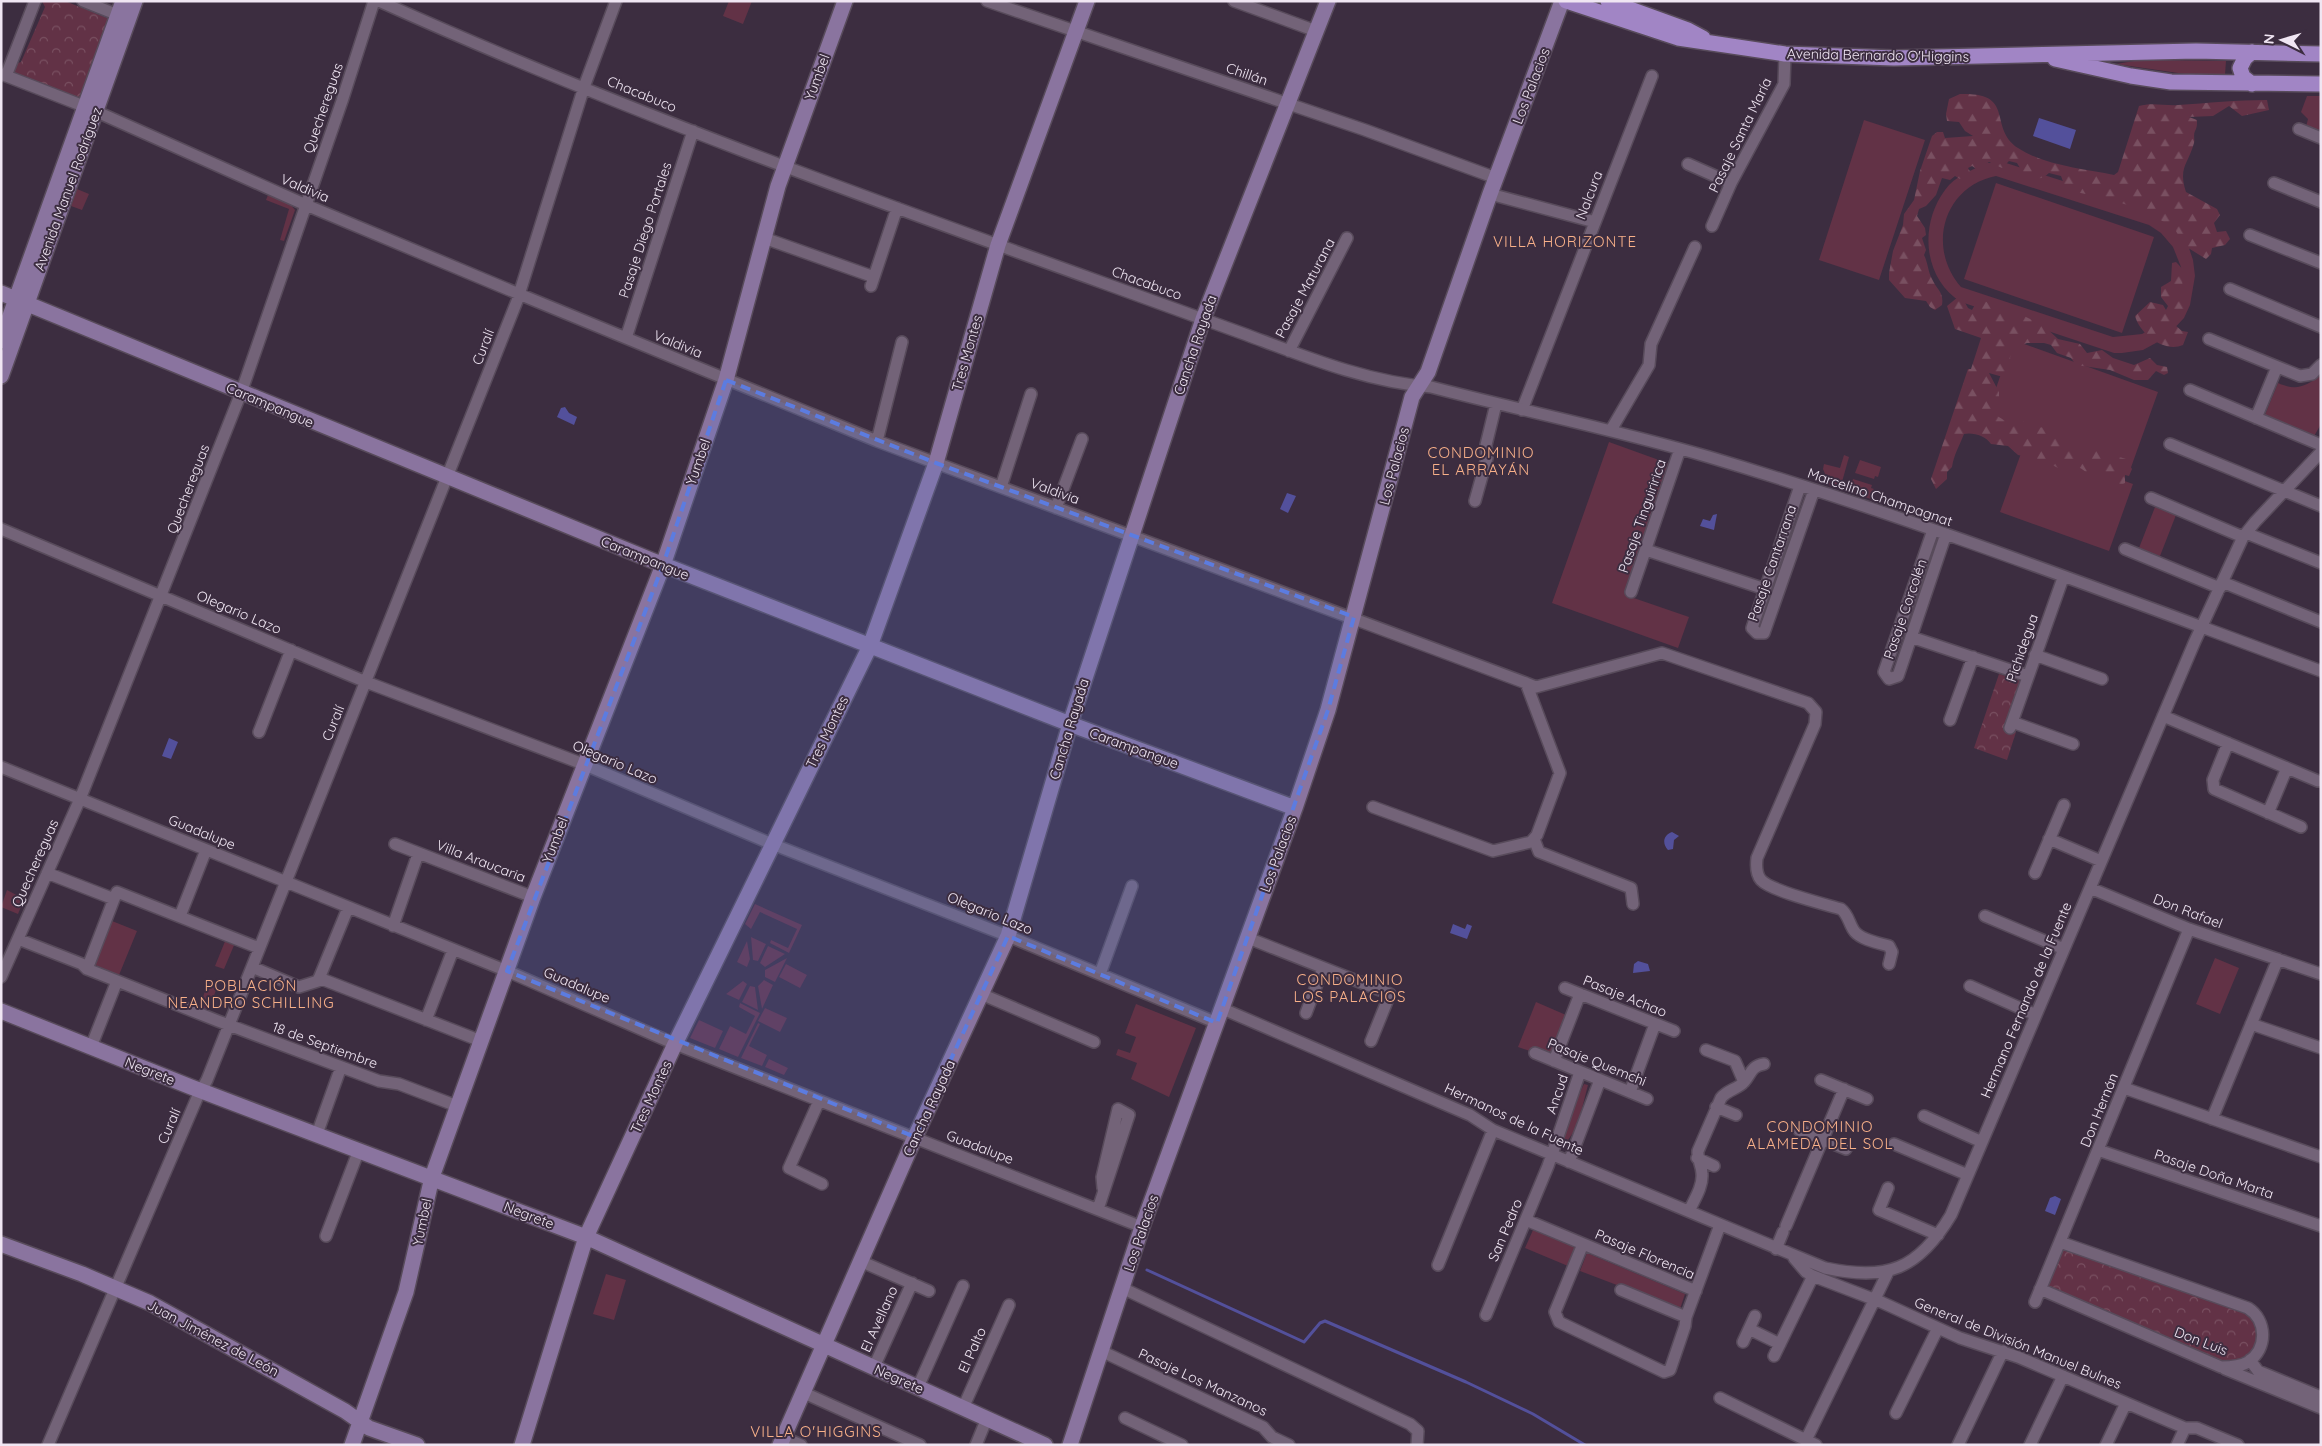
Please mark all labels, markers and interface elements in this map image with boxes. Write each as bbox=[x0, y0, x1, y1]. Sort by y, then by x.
north arrow bbox=[2257, 15, 2307, 65]
text: N bbox=[2260, 33, 2278, 45]
street label: Avenida Bernardo O'Higgins bbox=[1787, 44, 1969, 66]
street label: Los Palacios bbox=[1508, 45, 1554, 127]
street label: Yumbel bbox=[800, 51, 834, 103]
street label: Chillán bbox=[1224, 58, 1270, 90]
street label: Quechereguas bbox=[299, 60, 347, 156]
street label: Chacabuco bbox=[605, 72, 679, 116]
street label: Pasaje Santa María bbox=[1704, 74, 1776, 196]
street label: Avenida Manuel Rodríguez bbox=[30, 105, 106, 273]
street label: Pasaje Diego Portales bbox=[615, 160, 675, 300]
street label: Nalcura bbox=[1572, 168, 1606, 222]
street label: Valdivia bbox=[278, 170, 332, 206]
district label: VILLA HORIZONTE bbox=[1493, 232, 1637, 251]
street label: Pasaje Maturana bbox=[1271, 235, 1339, 341]
street label: Chacabuco bbox=[1109, 262, 1185, 304]
street label: Cancha Rayada bbox=[1169, 293, 1221, 397]
street label: Tres Montes bbox=[948, 313, 986, 393]
street label: Curalí bbox=[468, 326, 498, 368]
street label: Valdivia bbox=[651, 326, 705, 362]
street label: Carampangue bbox=[223, 378, 317, 432]
street label: Los Palacios bbox=[1375, 425, 1413, 507]
street label: Yumbel bbox=[682, 436, 714, 488]
street label: Quechereguas bbox=[163, 442, 213, 536]
district label: CONDOMINIO EL ARRAYÁN bbox=[1428, 443, 1534, 479]
street label: Pasaje Tinguiririca bbox=[1614, 457, 1670, 575]
street label: Marcelino Champagnat bbox=[1805, 464, 1955, 530]
street label: Valdivia bbox=[1028, 474, 1082, 508]
street label: Pasaje Cantarrana bbox=[1744, 502, 1800, 624]
street label: Carampangue bbox=[598, 532, 692, 584]
street label: Pasaje Corcolén bbox=[1879, 556, 1931, 662]
street label: Olegario Lazo bbox=[194, 586, 284, 638]
street label: Pichidegua bbox=[2002, 612, 2042, 684]
street label: Cancha Rayada bbox=[1045, 676, 1093, 782]
street label: Tres Montes bbox=[802, 693, 852, 771]
street label: Curalí bbox=[318, 702, 348, 744]
street label: Carampangue bbox=[1087, 724, 1181, 773]
street label: Olegario Lazo bbox=[570, 736, 660, 788]
street label: Guadalupe bbox=[166, 810, 238, 854]
street label: Los Palacios bbox=[1256, 813, 1300, 895]
street label: Yumbel bbox=[538, 814, 572, 866]
street label: Quechereguas bbox=[8, 816, 62, 910]
street label: Villa Araucaria bbox=[434, 836, 528, 886]
street label: Olegario Lazo bbox=[945, 888, 1035, 938]
street label: Don Rafael bbox=[2151, 889, 2225, 933]
street label: Hermano Fernando de la Fuente bbox=[1976, 899, 2076, 1101]
street label: Guadalupe bbox=[541, 963, 613, 1007]
district label: CONDOMINIO LOS PALACIOS bbox=[1294, 970, 1406, 1006]
street label: Pasaje Achao bbox=[1581, 971, 1669, 1021]
district label: POBLACIÓN NEANDRO SCHILLING bbox=[167, 976, 335, 1012]
street label: 18 de Septiembre bbox=[270, 1018, 380, 1072]
street label: Pasaje Quemchi bbox=[1545, 1034, 1649, 1090]
street label: Negrete bbox=[122, 1053, 178, 1089]
street label: Cancha Rayada bbox=[899, 1057, 959, 1159]
street label: Tres Montes bbox=[626, 1058, 676, 1136]
street label: Don Hernán bbox=[2076, 1070, 2122, 1150]
street label: Ancud bbox=[1542, 1072, 1572, 1116]
street label: Hermanos de la Fuente bbox=[1442, 1079, 1587, 1159]
street label: Curalí bbox=[153, 1105, 185, 1147]
district label: CONDOMINIO ALAMEDA DEL SOL bbox=[1746, 1117, 1894, 1153]
street label: Guadalupe bbox=[944, 1126, 1016, 1168]
street label: Pasaje Doña Marta bbox=[2152, 1145, 2276, 1203]
street label: Los Palacios bbox=[1119, 1192, 1163, 1274]
street label: San Pedro bbox=[1484, 1196, 1526, 1264]
street label: Yumbel bbox=[408, 1197, 436, 1247]
street label: Negrete bbox=[501, 1197, 557, 1233]
street label: Pasaje Florencia bbox=[1592, 1225, 1698, 1283]
street label: El Avellano bbox=[856, 1283, 902, 1355]
street label: General de División Manuel Bulnes bbox=[1912, 1293, 2124, 1393]
street label: Juan Jiménez de León bbox=[144, 1296, 282, 1380]
street label: Don Luis bbox=[2172, 1323, 2230, 1359]
street label: El Palto bbox=[954, 1324, 990, 1376]
street label: Pasaje Los Manzanos bbox=[1136, 1344, 1270, 1420]
street label: Negrete bbox=[871, 1360, 927, 1398]
district label: VILLA O'HIGGINS bbox=[750, 1422, 882, 1441]

